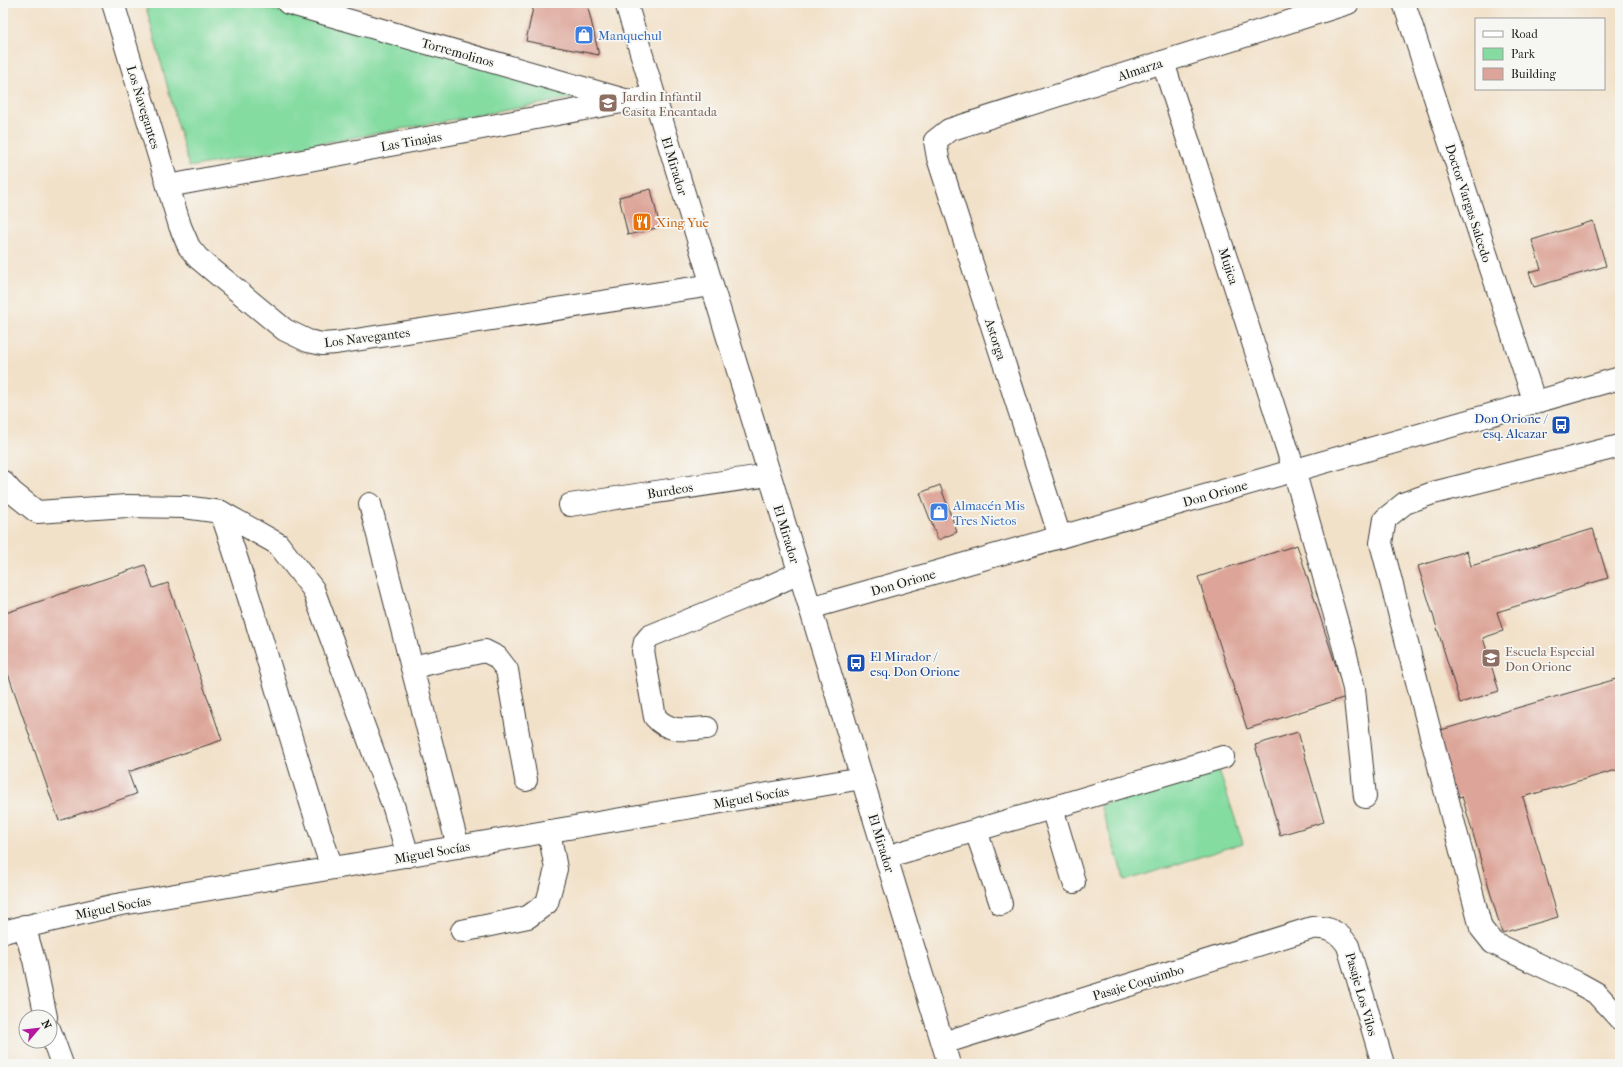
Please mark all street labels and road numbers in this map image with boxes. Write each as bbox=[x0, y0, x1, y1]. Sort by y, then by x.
street label: Torremolinos bbox=[420, 35, 496, 70]
street label: Almarza bbox=[1115, 55, 1165, 84]
street label: Los Navegantes bbox=[124, 64, 163, 151]
street label: Las Tinajas bbox=[379, 129, 443, 154]
street label: El Mirador bbox=[658, 135, 691, 198]
street label: Doctor Vargas Salcedo bbox=[1442, 142, 1495, 265]
street label: Mujica bbox=[1216, 246, 1242, 287]
street label: Astorga bbox=[981, 316, 1010, 363]
street label: Los Navegantes bbox=[323, 325, 411, 350]
street label: Don Orione bbox=[1181, 477, 1250, 510]
street label: Burdeos bbox=[646, 479, 694, 502]
street label: El Mirador bbox=[770, 503, 803, 566]
street label: Don Orione bbox=[869, 566, 938, 599]
street label: Miguel Socías bbox=[712, 783, 790, 812]
street label: El Mirador bbox=[865, 812, 898, 875]
street label: Miguel Socías bbox=[393, 838, 471, 867]
street label: Miguel Socías bbox=[74, 893, 152, 922]
street label: Pasaje Los Vilos bbox=[1342, 951, 1381, 1038]
street label: Pasaje Coquimbo bbox=[1091, 961, 1186, 1003]

